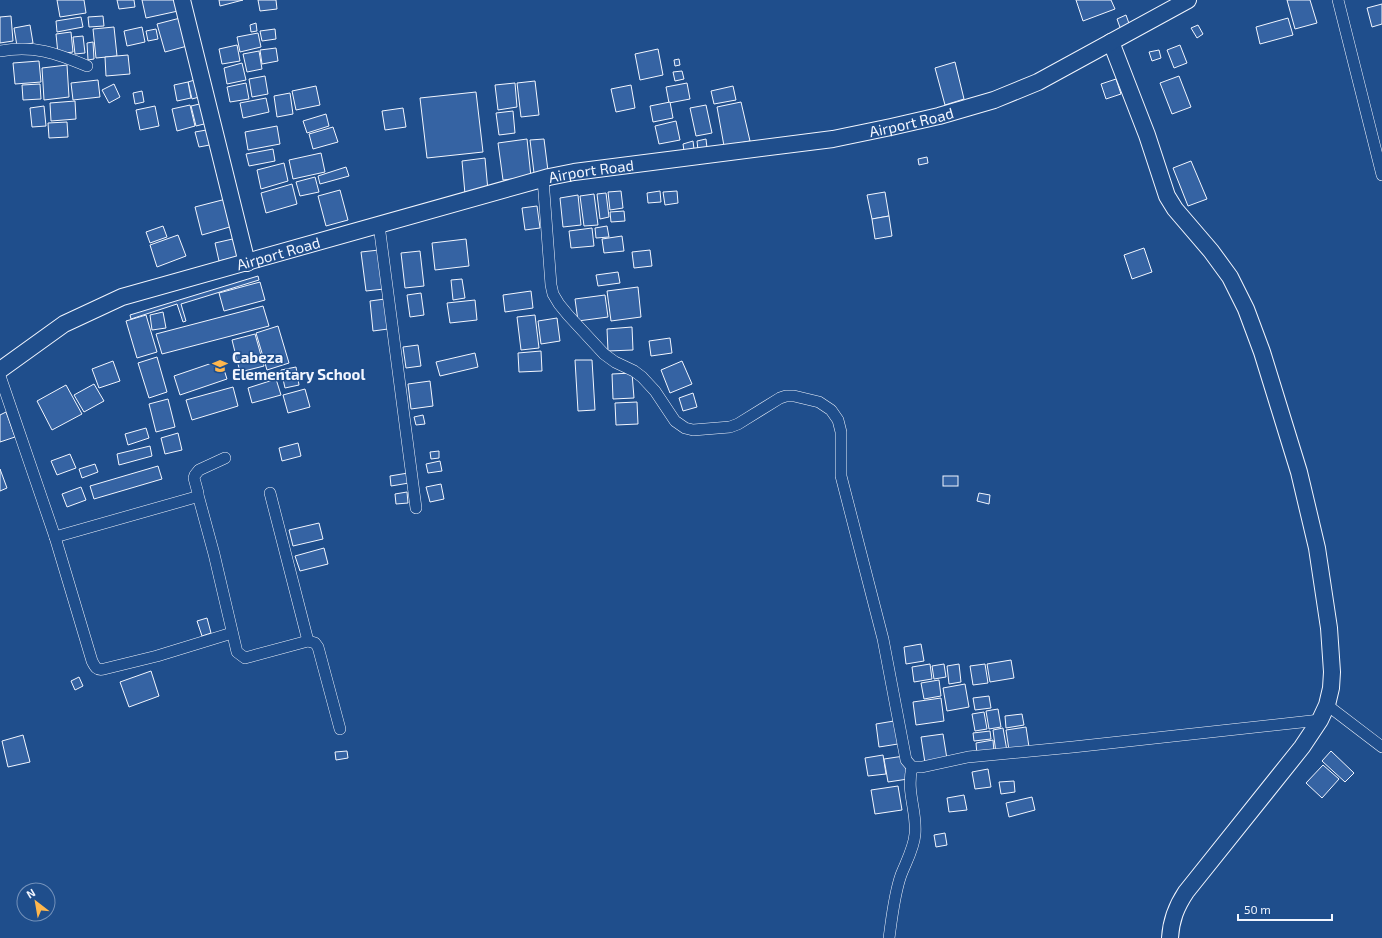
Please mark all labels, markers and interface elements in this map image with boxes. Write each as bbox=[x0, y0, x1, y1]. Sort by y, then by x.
street label: Airport Road bbox=[867, 103, 956, 140]
street label: Airport Road bbox=[547, 155, 635, 186]
street label: Airport Road bbox=[234, 233, 322, 273]
place label: Cabeza Elementary School bbox=[232, 348, 365, 384]
school or university icon: Cabeza Elementary School bbox=[211, 357, 229, 375]
north arrow bbox=[16, 882, 56, 922]
text: N bbox=[24, 885, 37, 901]
scale bar bbox=[1238, 896, 1332, 922]
text: 50 m bbox=[1244, 902, 1271, 916]

